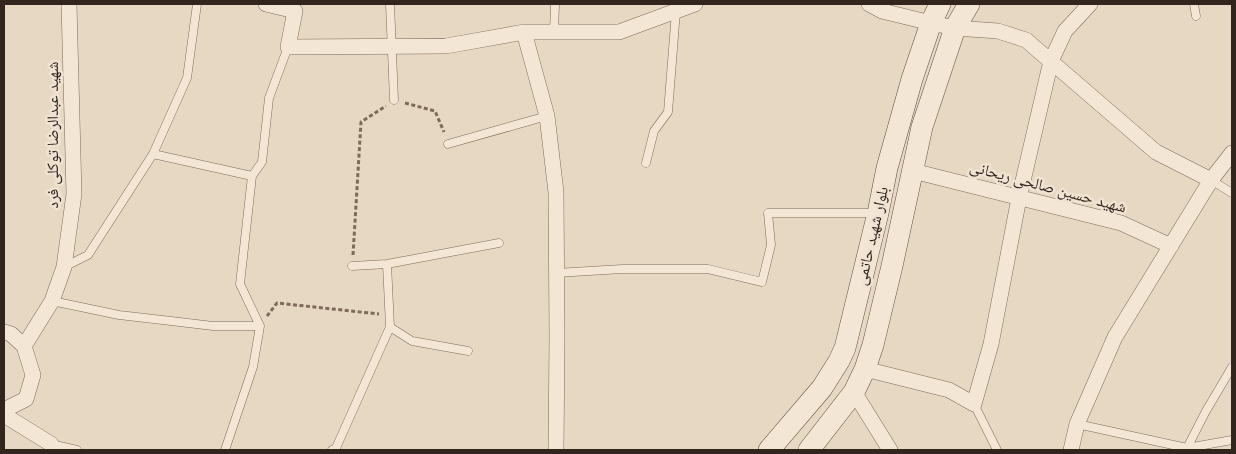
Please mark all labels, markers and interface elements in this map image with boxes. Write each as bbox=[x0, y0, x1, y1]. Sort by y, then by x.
street label: شهید عبدالرضا توکلی فرد bbox=[41, 62, 65, 208]
street label: شهید حسین صالحی ریحانی bbox=[967, 155, 1129, 219]
street label: بلوار شهید حاتمی bbox=[849, 184, 895, 288]

